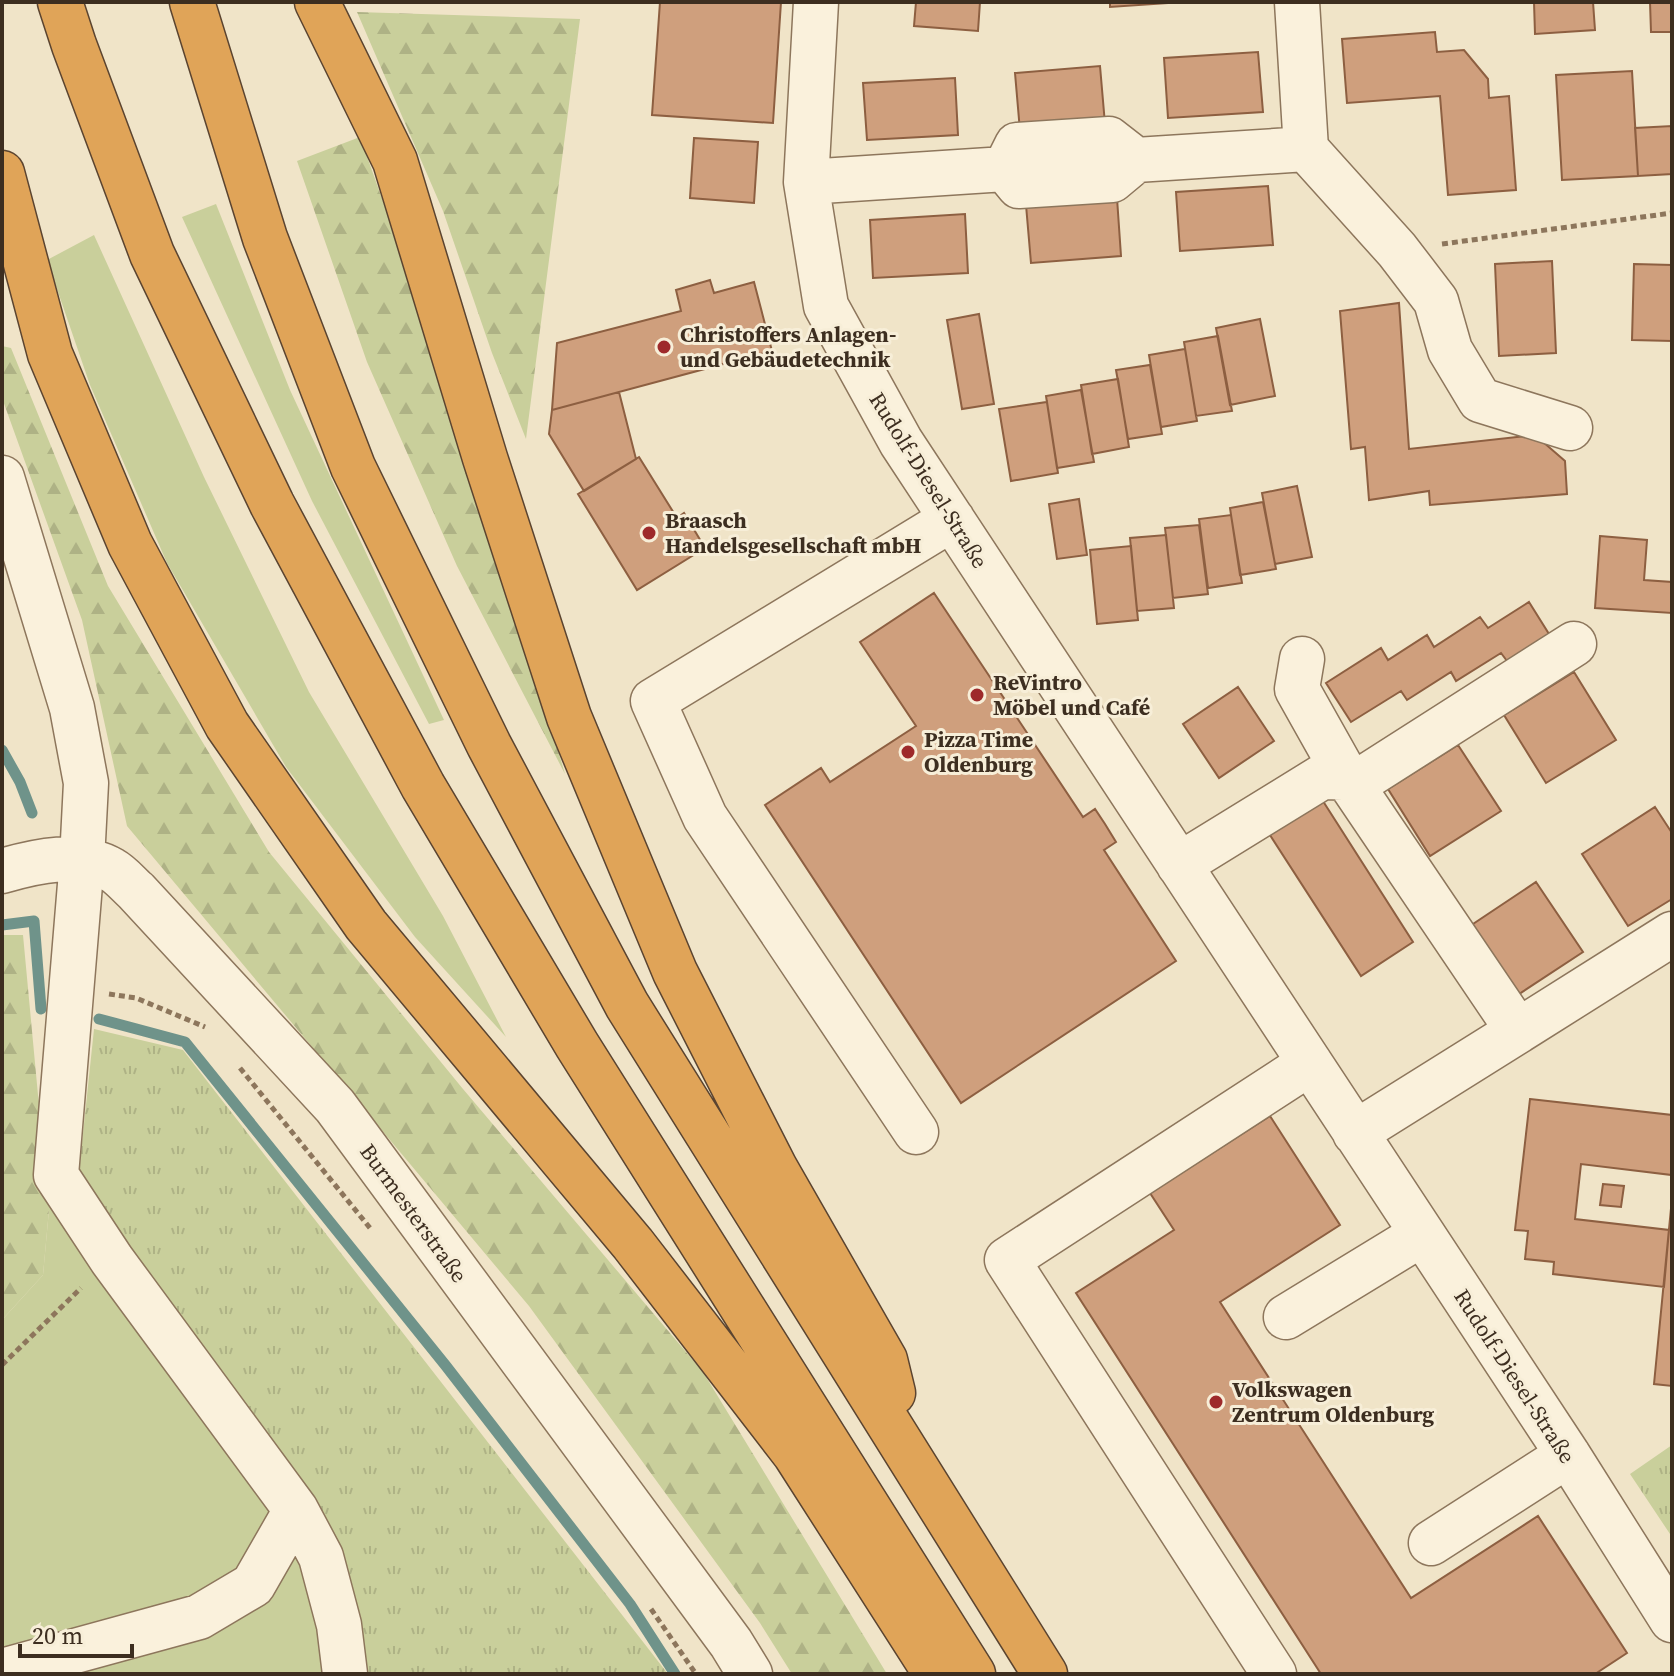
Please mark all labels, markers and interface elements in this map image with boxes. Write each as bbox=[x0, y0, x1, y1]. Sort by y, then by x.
place label: Christoffers Anlagen- und Gebäudetechnik bbox=[680, 319, 896, 374]
marker: Christoffers Anlagen- und Gebäudetechnik bbox=[655, 338, 673, 356]
street label: Rudolf-Diesel-Straße bbox=[863, 386, 995, 574]
place label: Braasch Handelsgesellschaft mbH bbox=[665, 505, 922, 560]
marker: Braasch Handelsgesellschaft mbH bbox=[640, 524, 658, 542]
place label: ReVintro Möbel und Café bbox=[993, 667, 1150, 722]
marker: ReVintro Möbel und Café bbox=[968, 686, 986, 704]
place label: Pizza Time Oldenburg bbox=[924, 724, 1033, 779]
marker: Pizza Time Oldenburg bbox=[899, 743, 917, 761]
street label: Burmesterstraße bbox=[353, 1138, 475, 1288]
street label: Rudolf-Diesel-Straße bbox=[1447, 1283, 1583, 1469]
place label: Volkswagen Zentrum Oldenburg bbox=[1232, 1374, 1434, 1429]
marker: Volkswagen Zentrum Oldenburg bbox=[1207, 1393, 1225, 1411]
scale bar bbox=[20, 1608, 132, 1658]
text: 20 m bbox=[32, 1619, 83, 1652]

